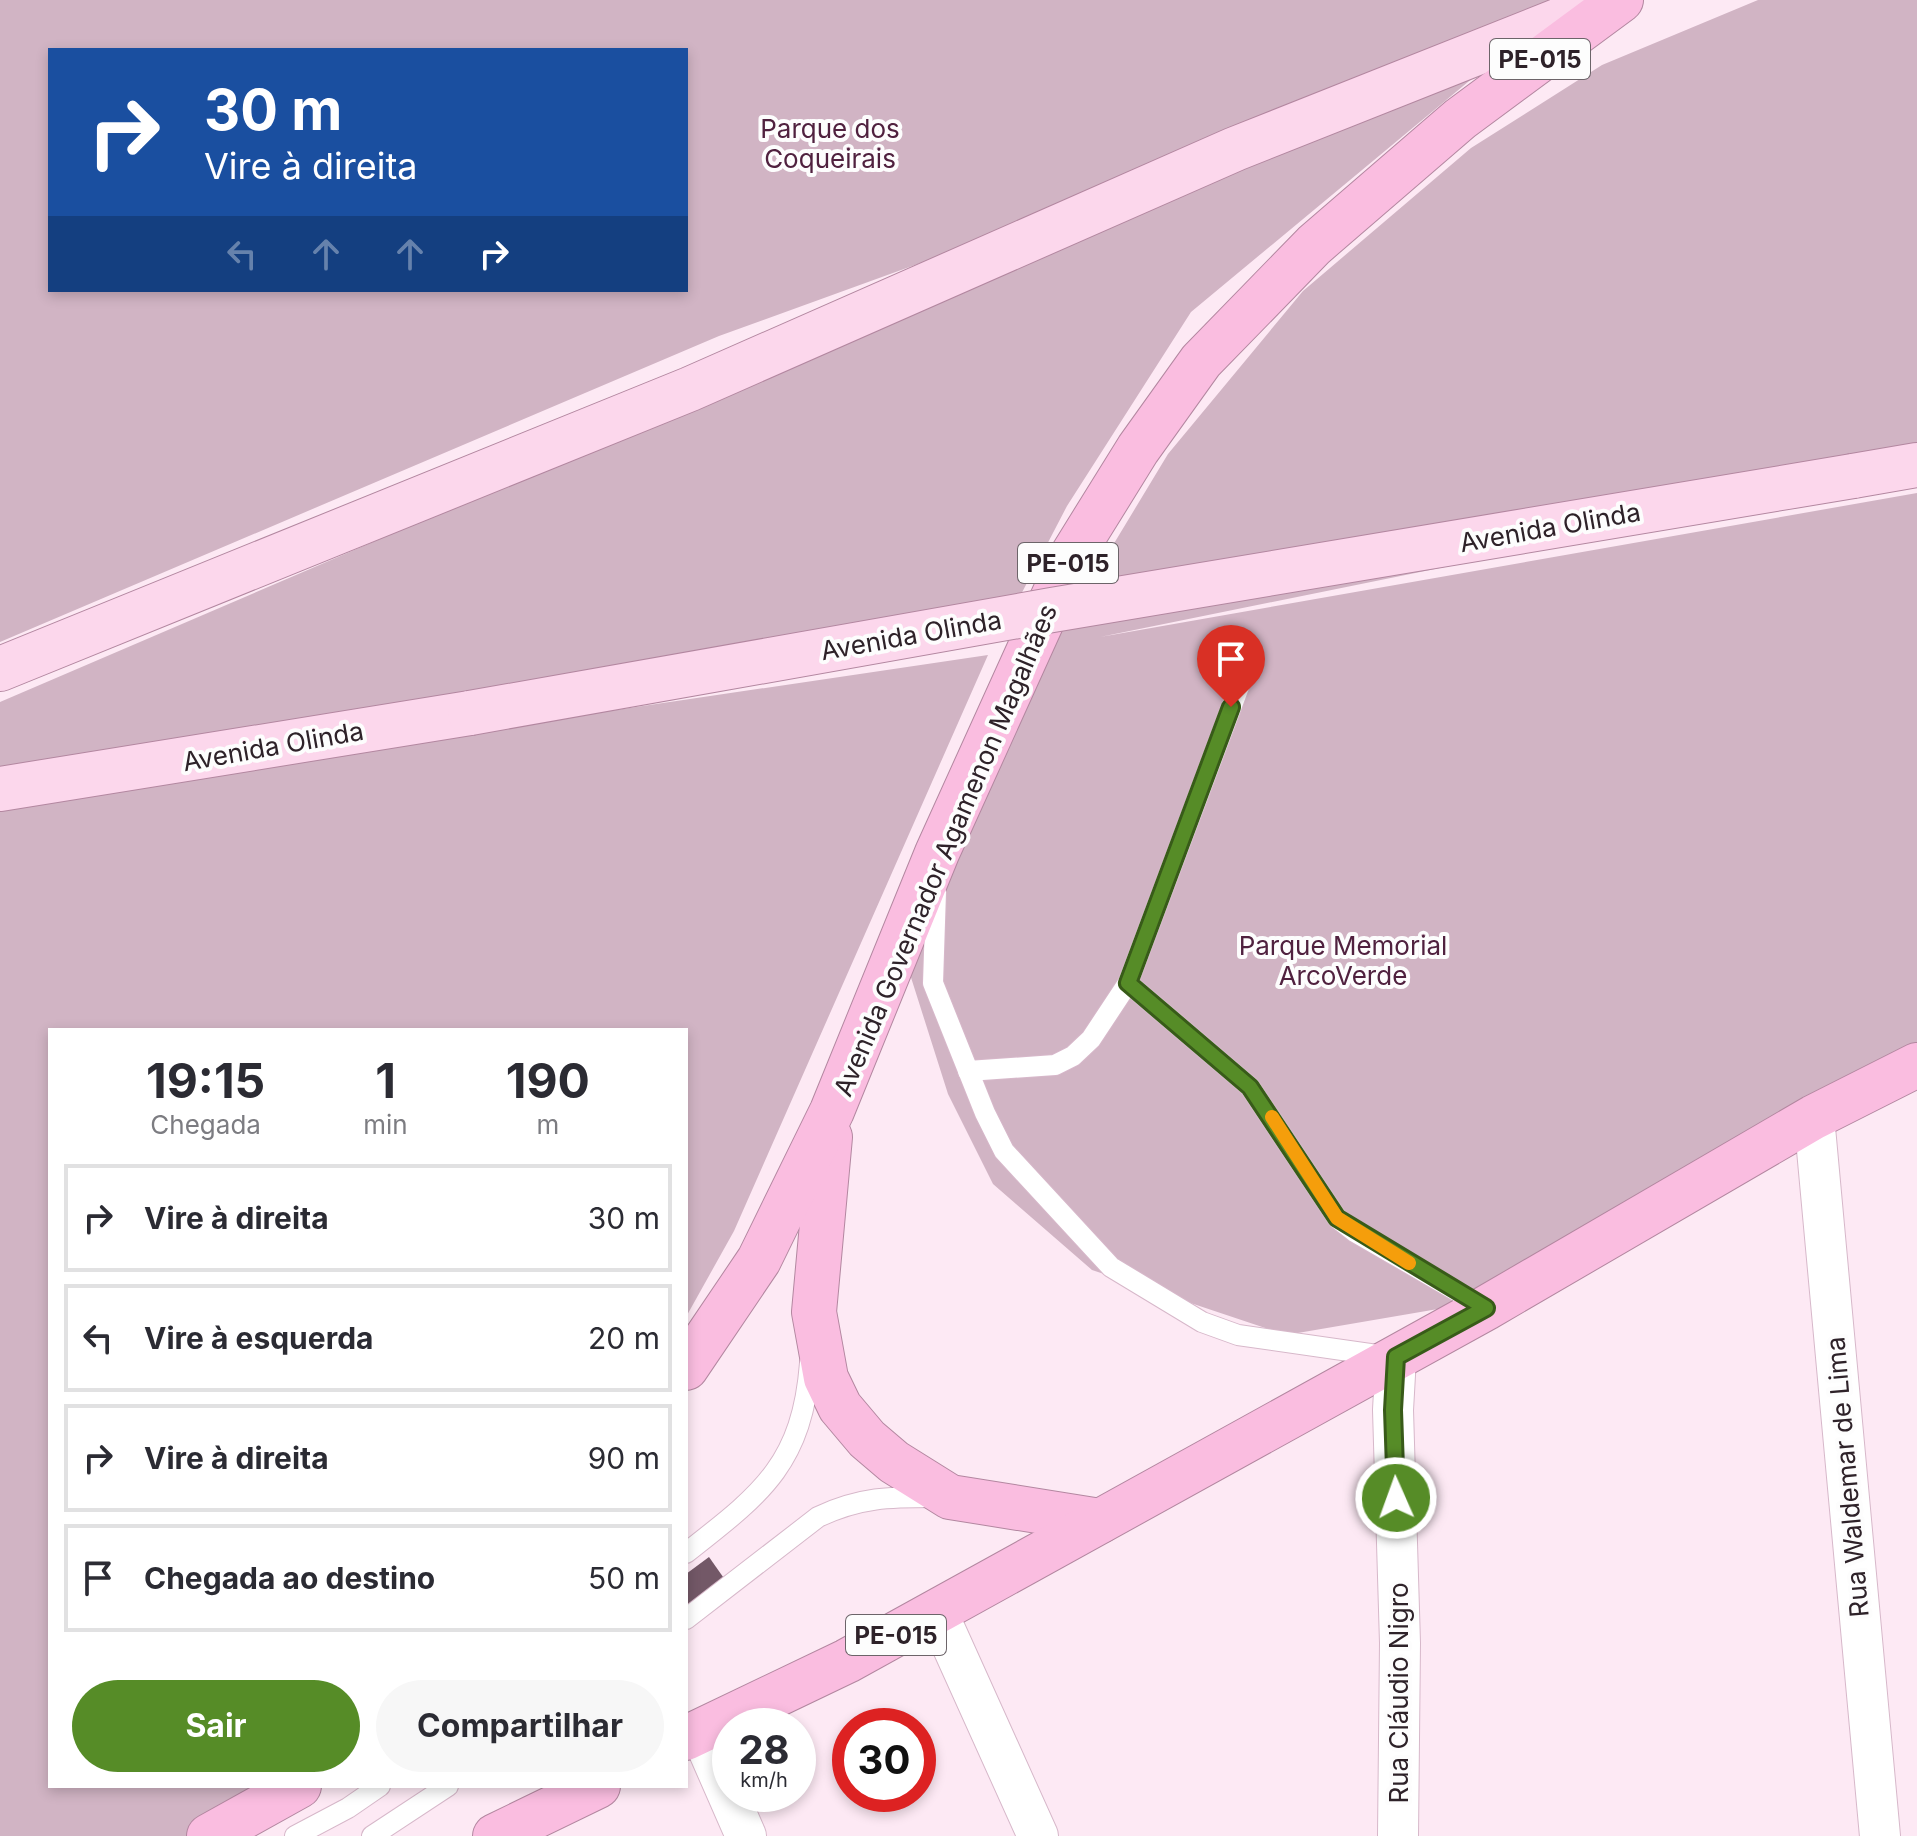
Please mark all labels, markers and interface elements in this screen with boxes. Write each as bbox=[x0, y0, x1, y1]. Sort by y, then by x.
road number: PE-015 bbox=[1490, 39, 1590, 79]
text: 30 m bbox=[204, 76, 342, 144]
icon: right bbox=[72, 80, 176, 184]
park label: Parque dos Coqueirais bbox=[760, 113, 900, 174]
text: Vire à direita bbox=[204, 144, 418, 188]
icon: left bbox=[220, 232, 264, 276]
icon: ahead bbox=[304, 232, 348, 276]
icon: ahead bbox=[388, 232, 432, 276]
icon: right bbox=[472, 232, 516, 276]
street label: Avenida Olinda bbox=[1457, 496, 1643, 558]
road number: PE-015 bbox=[1018, 543, 1118, 583]
street label: Avenida Governador Agamenon Magalhães bbox=[827, 599, 1063, 1101]
street label: Avenida Olinda bbox=[818, 604, 1004, 666]
pin bbox=[1197, 625, 1265, 707]
icon: arrive bbox=[1209, 637, 1253, 681]
street label: Avenida Olinda bbox=[180, 715, 366, 777]
park label: Parque Memorial ArcoVerde bbox=[1239, 930, 1447, 991]
text: 19:15 bbox=[146, 1051, 265, 1110]
text: 1 bbox=[375, 1051, 396, 1110]
text: 190 bbox=[506, 1051, 590, 1110]
text: Chegada bbox=[150, 1109, 261, 1140]
text: min bbox=[363, 1109, 408, 1140]
text: m bbox=[536, 1109, 559, 1140]
icon: right bbox=[76, 1196, 120, 1240]
text: Vire à direita bbox=[144, 1200, 329, 1236]
text: 30 m bbox=[588, 1200, 660, 1236]
icon: left bbox=[76, 1316, 120, 1360]
text: Vire à esquerda bbox=[144, 1320, 373, 1356]
text: 20 m bbox=[588, 1320, 660, 1356]
street label: Rua Waldemar de Lima bbox=[1819, 1335, 1875, 1619]
icon: right bbox=[76, 1436, 120, 1480]
text: Vire à direita bbox=[144, 1440, 329, 1476]
text: 90 m bbox=[588, 1440, 660, 1476]
position arrow bbox=[1354, 1456, 1438, 1540]
icon: arrive bbox=[76, 1556, 120, 1600]
text: Chegada ao destino bbox=[144, 1560, 435, 1596]
text: 50 m bbox=[588, 1560, 660, 1596]
street label: Rua Cláudio Nigro bbox=[1383, 1582, 1414, 1804]
road number: PE-015 bbox=[846, 1615, 946, 1655]
button: Sair bbox=[72, 1680, 360, 1772]
button: Compartilhar bbox=[376, 1680, 664, 1772]
speed limit sign: 30 bbox=[832, 1708, 936, 1812]
text: 28 bbox=[738, 1725, 790, 1774]
text: km/h bbox=[740, 1768, 788, 1792]

